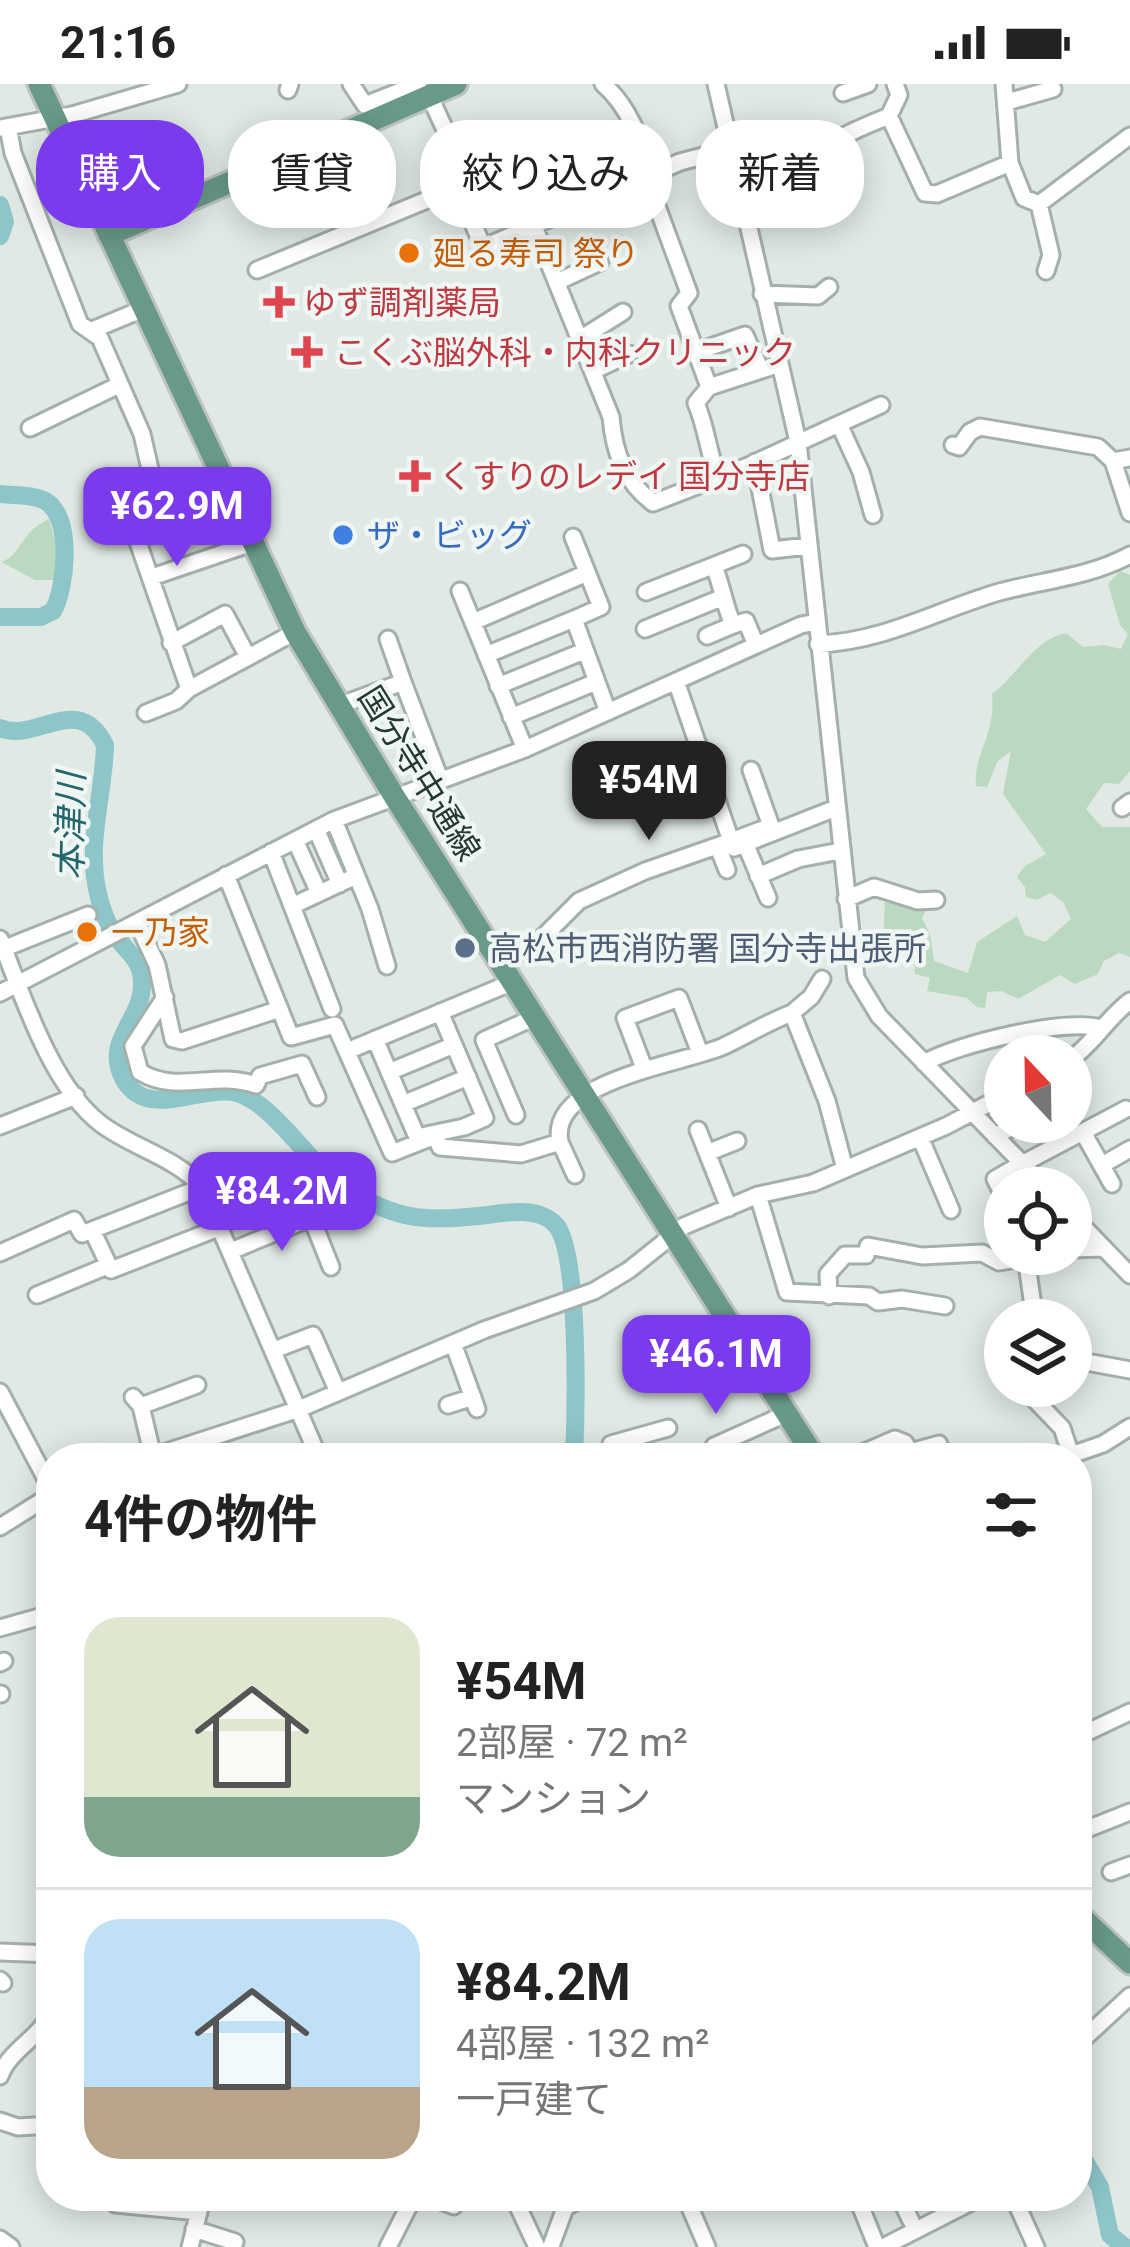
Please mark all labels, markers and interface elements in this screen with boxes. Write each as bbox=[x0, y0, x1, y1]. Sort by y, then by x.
text: 21:16 bbox=[60, 16, 176, 69]
chip: 購入 bbox=[36, 120, 204, 228]
chip: 賃貸 bbox=[228, 120, 396, 228]
chip: 絞り込み bbox=[420, 120, 672, 228]
chip: 新着 bbox=[696, 120, 864, 228]
place label: 廻る寿司 祭り bbox=[433, 234, 639, 273]
marker: 廻る寿司 祭り bbox=[396, 240, 422, 266]
place label: ゆず調剤薬局 bbox=[303, 283, 501, 322]
marker: ゆず調剤薬局 bbox=[266, 289, 292, 315]
place label: こくぶ脳外科・内科クリニック bbox=[334, 333, 796, 372]
marker: こくぶ脳外科・内科クリニック bbox=[291, 336, 323, 368]
place label: くすりのレデイ 国分寺店 bbox=[439, 457, 810, 496]
marker: くすりのレデイ 国分寺店 bbox=[402, 463, 428, 489]
pin: ¥62.9M bbox=[79, 467, 275, 569]
text: ¥62.9M bbox=[110, 483, 244, 529]
place label: ザ・ビッグ bbox=[367, 516, 532, 555]
marker: ザ・ビッグ bbox=[330, 522, 356, 548]
street label: 国分寺中通線 bbox=[351, 679, 489, 868]
pin: ¥54M bbox=[578, 741, 720, 843]
text: ¥54M bbox=[599, 757, 699, 803]
water label: 本津川 bbox=[49, 768, 93, 880]
place label: 一乃家 bbox=[111, 913, 210, 952]
marker: 一乃家 bbox=[74, 919, 100, 945]
place label: 高松市西消防署 国分寺出張所 bbox=[489, 929, 926, 968]
marker: 高松市西消防署 国分寺出張所 bbox=[452, 935, 478, 961]
north arrow bbox=[984, 1035, 1092, 1143]
map controls bbox=[984, 1035, 1092, 1407]
pin: ¥84.2M bbox=[184, 1152, 380, 1254]
button: locate bbox=[984, 1167, 1092, 1275]
text: ¥84.2M bbox=[215, 1168, 349, 1214]
button: layers bbox=[984, 1299, 1092, 1407]
pin: ¥46.1M bbox=[618, 1315, 814, 1417]
text: ¥46.1M bbox=[649, 1331, 783, 1377]
icon: filters bbox=[978, 1482, 1044, 1548]
text: 4件の物件 bbox=[84, 1490, 317, 1549]
text: ¥54M bbox=[456, 1652, 587, 1711]
icon: home bbox=[180, 1665, 324, 1809]
text: 2部屋 · 72 m² bbox=[456, 1720, 687, 1766]
text: マンション bbox=[456, 1776, 651, 1822]
text: ¥84.2M bbox=[456, 1953, 631, 2012]
icon: home bbox=[180, 1967, 324, 2111]
text: 4部屋 · 132 m² bbox=[456, 2021, 709, 2067]
text: 一戸建て bbox=[456, 2077, 612, 2123]

